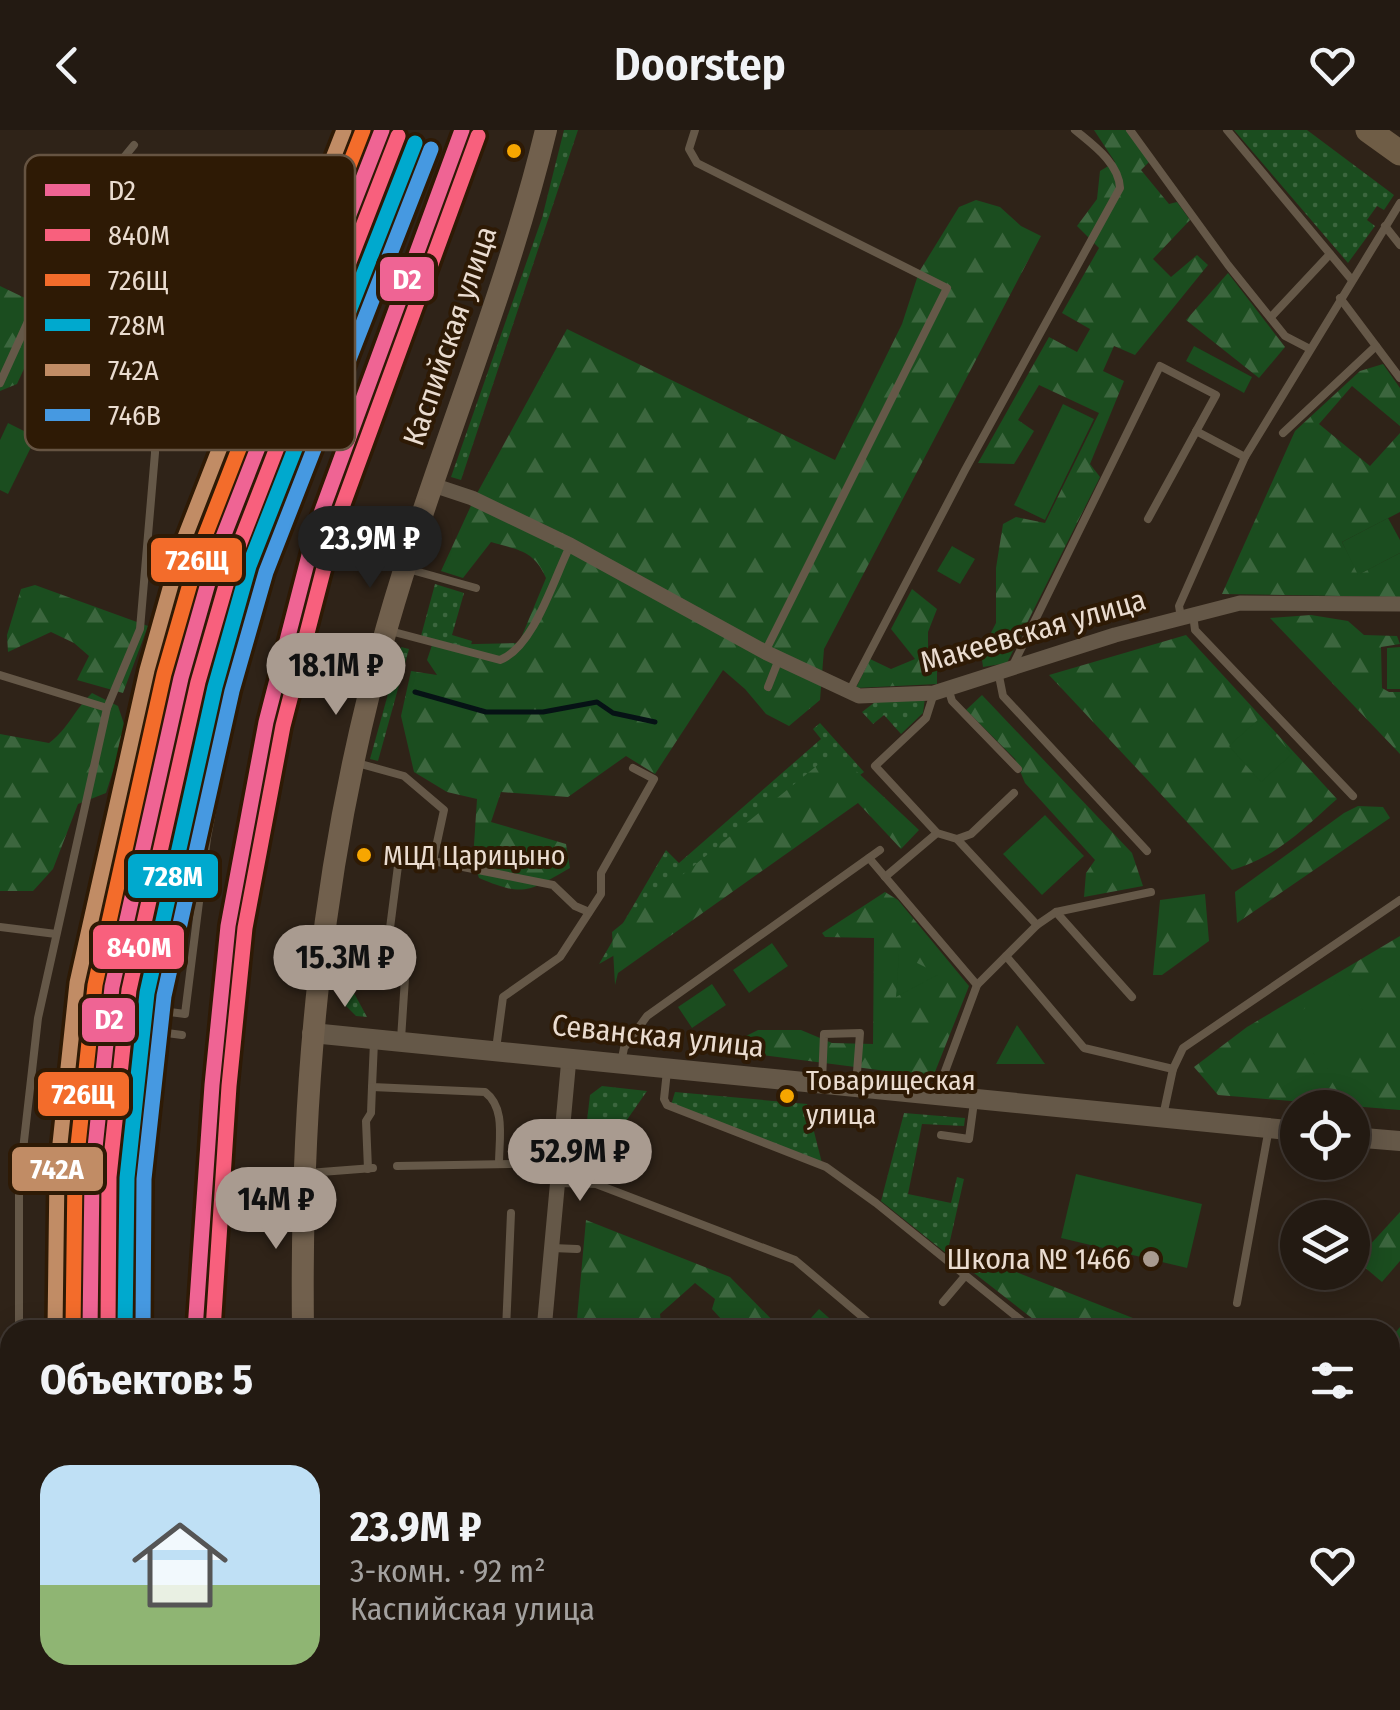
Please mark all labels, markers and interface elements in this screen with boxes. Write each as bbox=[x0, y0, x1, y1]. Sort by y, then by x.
icon: back bbox=[40, 38, 95, 93]
text: Doorstep bbox=[614, 38, 786, 92]
icon: heart bbox=[1305, 38, 1360, 93]
unlabelled marker bbox=[504, 141, 524, 161]
legend bbox=[25, 155, 355, 450]
text: D2 bbox=[108, 174, 136, 207]
text: 840М bbox=[108, 219, 170, 252]
street label: Каспийская улица bbox=[396, 222, 504, 450]
line badge: D2 bbox=[378, 255, 436, 303]
text: D2 bbox=[393, 263, 421, 296]
text: 726Щ bbox=[108, 264, 169, 297]
text: 728М bbox=[108, 309, 165, 342]
text: 742А bbox=[108, 354, 159, 387]
text: 746В bbox=[108, 399, 161, 432]
pin: 23.9M ₽ bbox=[278, 506, 462, 591]
text: 23.9M ₽ bbox=[320, 519, 420, 557]
line badge: 726Щ bbox=[149, 536, 244, 584]
text: 726Щ bbox=[165, 544, 229, 577]
street label: Макеевская улица bbox=[916, 582, 1150, 680]
pin: 18.1M ₽ bbox=[244, 633, 428, 718]
text: 18.1M ₽ bbox=[288, 646, 384, 684]
place label: МЦД Царицыно bbox=[383, 839, 566, 872]
marker: МЦД Царицыно bbox=[354, 845, 374, 865]
line badge: 728М bbox=[126, 852, 220, 900]
text: 728М bbox=[143, 860, 203, 893]
line badge: 840М bbox=[91, 923, 186, 971]
pin: 15.3M ₽ bbox=[253, 925, 437, 1010]
text: 840М bbox=[107, 931, 171, 964]
text: 15.3M ₽ bbox=[295, 938, 395, 976]
line badge: D2 bbox=[80, 996, 137, 1044]
text: D2 bbox=[95, 1003, 123, 1036]
street label: Севанская улица bbox=[550, 1007, 766, 1065]
place label: Товарищеская улица bbox=[806, 1064, 976, 1131]
line badge: 726Щ bbox=[36, 1070, 131, 1118]
text: 726Щ bbox=[51, 1078, 115, 1111]
marker: Товарищеская улица bbox=[777, 1086, 797, 1106]
map controls bbox=[1280, 1090, 1370, 1290]
button: locate bbox=[1280, 1090, 1370, 1180]
pin: 52.9M ₽ bbox=[488, 1119, 672, 1204]
text: 52.9M ₽ bbox=[530, 1132, 630, 1170]
line badge: 742А bbox=[10, 1145, 105, 1193]
text: 742А bbox=[30, 1153, 84, 1186]
pin: 14M ₽ bbox=[206, 1167, 346, 1252]
text: 14M ₽ bbox=[238, 1180, 315, 1218]
button: layers bbox=[1280, 1200, 1370, 1290]
place label: Школа № 1466 bbox=[947, 1241, 1131, 1277]
marker: Школа № 1466 bbox=[1140, 1248, 1162, 1270]
icon: filters bbox=[1305, 1353, 1360, 1408]
text: Объектов: 5 bbox=[40, 1355, 253, 1405]
text: 23.9M ₽ bbox=[350, 1502, 481, 1552]
icon: home bbox=[120, 1505, 240, 1625]
icon: heart bbox=[1305, 1538, 1360, 1593]
text: 3-комн. · 92 m² bbox=[350, 1552, 546, 1590]
text: Каспийская улица bbox=[350, 1590, 595, 1628]

